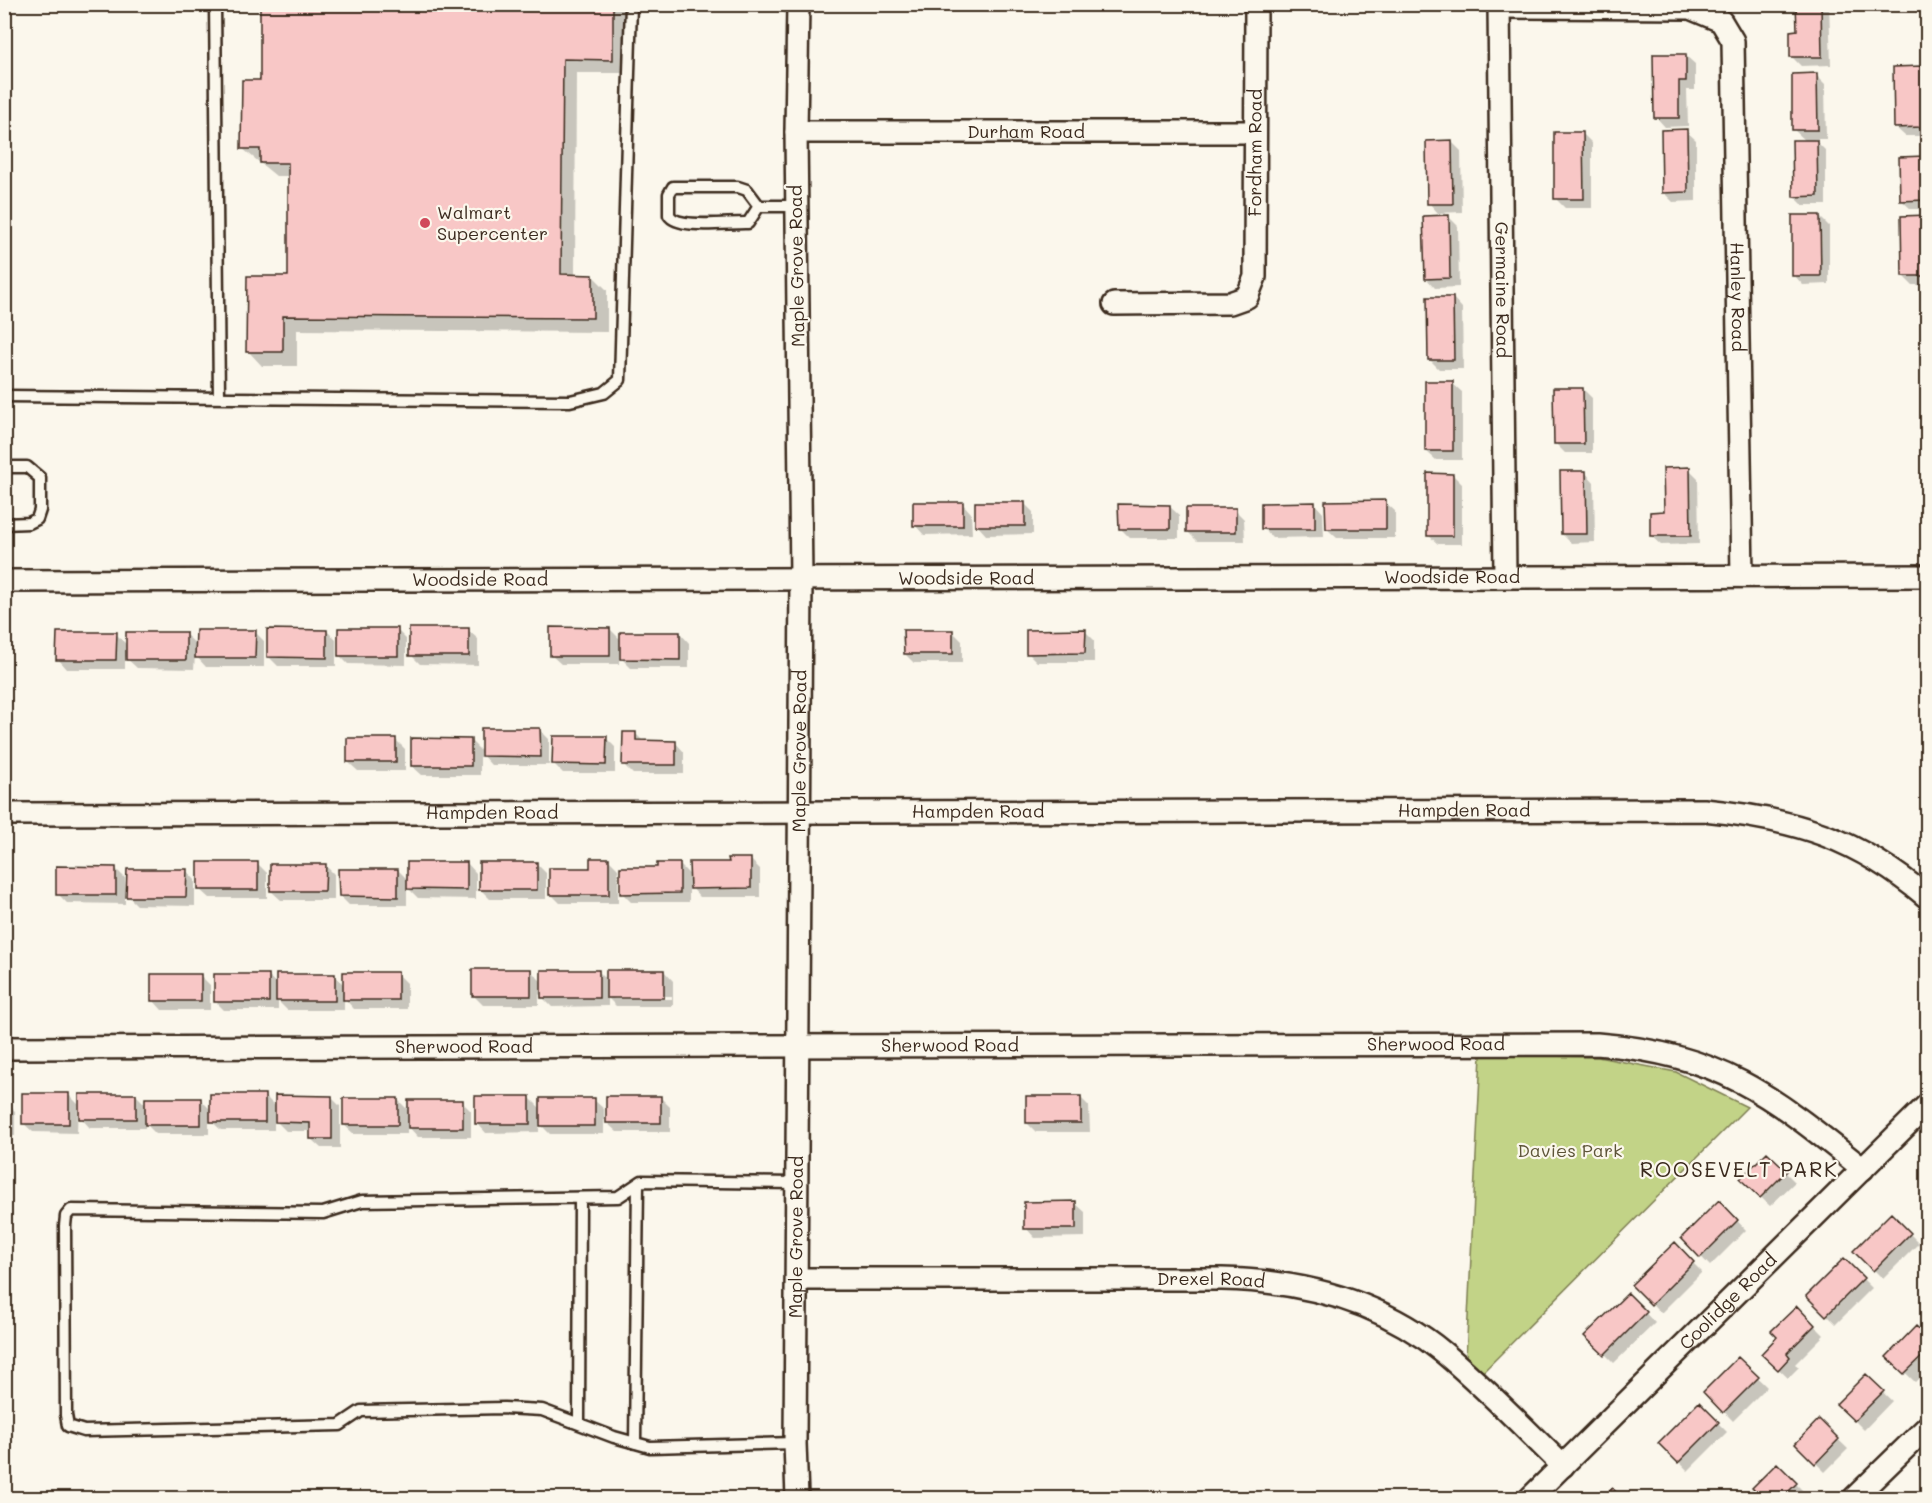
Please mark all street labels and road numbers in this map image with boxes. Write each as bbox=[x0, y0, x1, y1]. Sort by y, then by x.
street label: Fordham Road bbox=[1242, 89, 1267, 216]
street label: Durham Road bbox=[967, 119, 1085, 143]
street label: Maple Grove Road bbox=[783, 185, 809, 347]
street label: Germaine Road bbox=[1490, 222, 1516, 358]
street label: Hanley Road bbox=[1725, 242, 1751, 352]
street label: Woodside Road bbox=[1384, 564, 1520, 588]
street label: Woodside Road bbox=[898, 565, 1034, 590]
street label: Woodside Road bbox=[412, 567, 548, 591]
street label: Maple Grove Road bbox=[786, 670, 811, 832]
street label: Hampden Road bbox=[1398, 797, 1530, 822]
street label: Hampden Road bbox=[912, 799, 1044, 823]
street label: Hampden Road bbox=[426, 800, 558, 824]
street label: Sherwood Road bbox=[1367, 1031, 1505, 1056]
street label: Sherwood Road bbox=[881, 1032, 1019, 1057]
street label: Sherwood Road bbox=[395, 1034, 533, 1058]
street label: Maple Grove Road bbox=[783, 1156, 808, 1318]
street label: Coolidge Road bbox=[1674, 1247, 1781, 1355]
street label: Drexel Road bbox=[1157, 1266, 1266, 1293]

